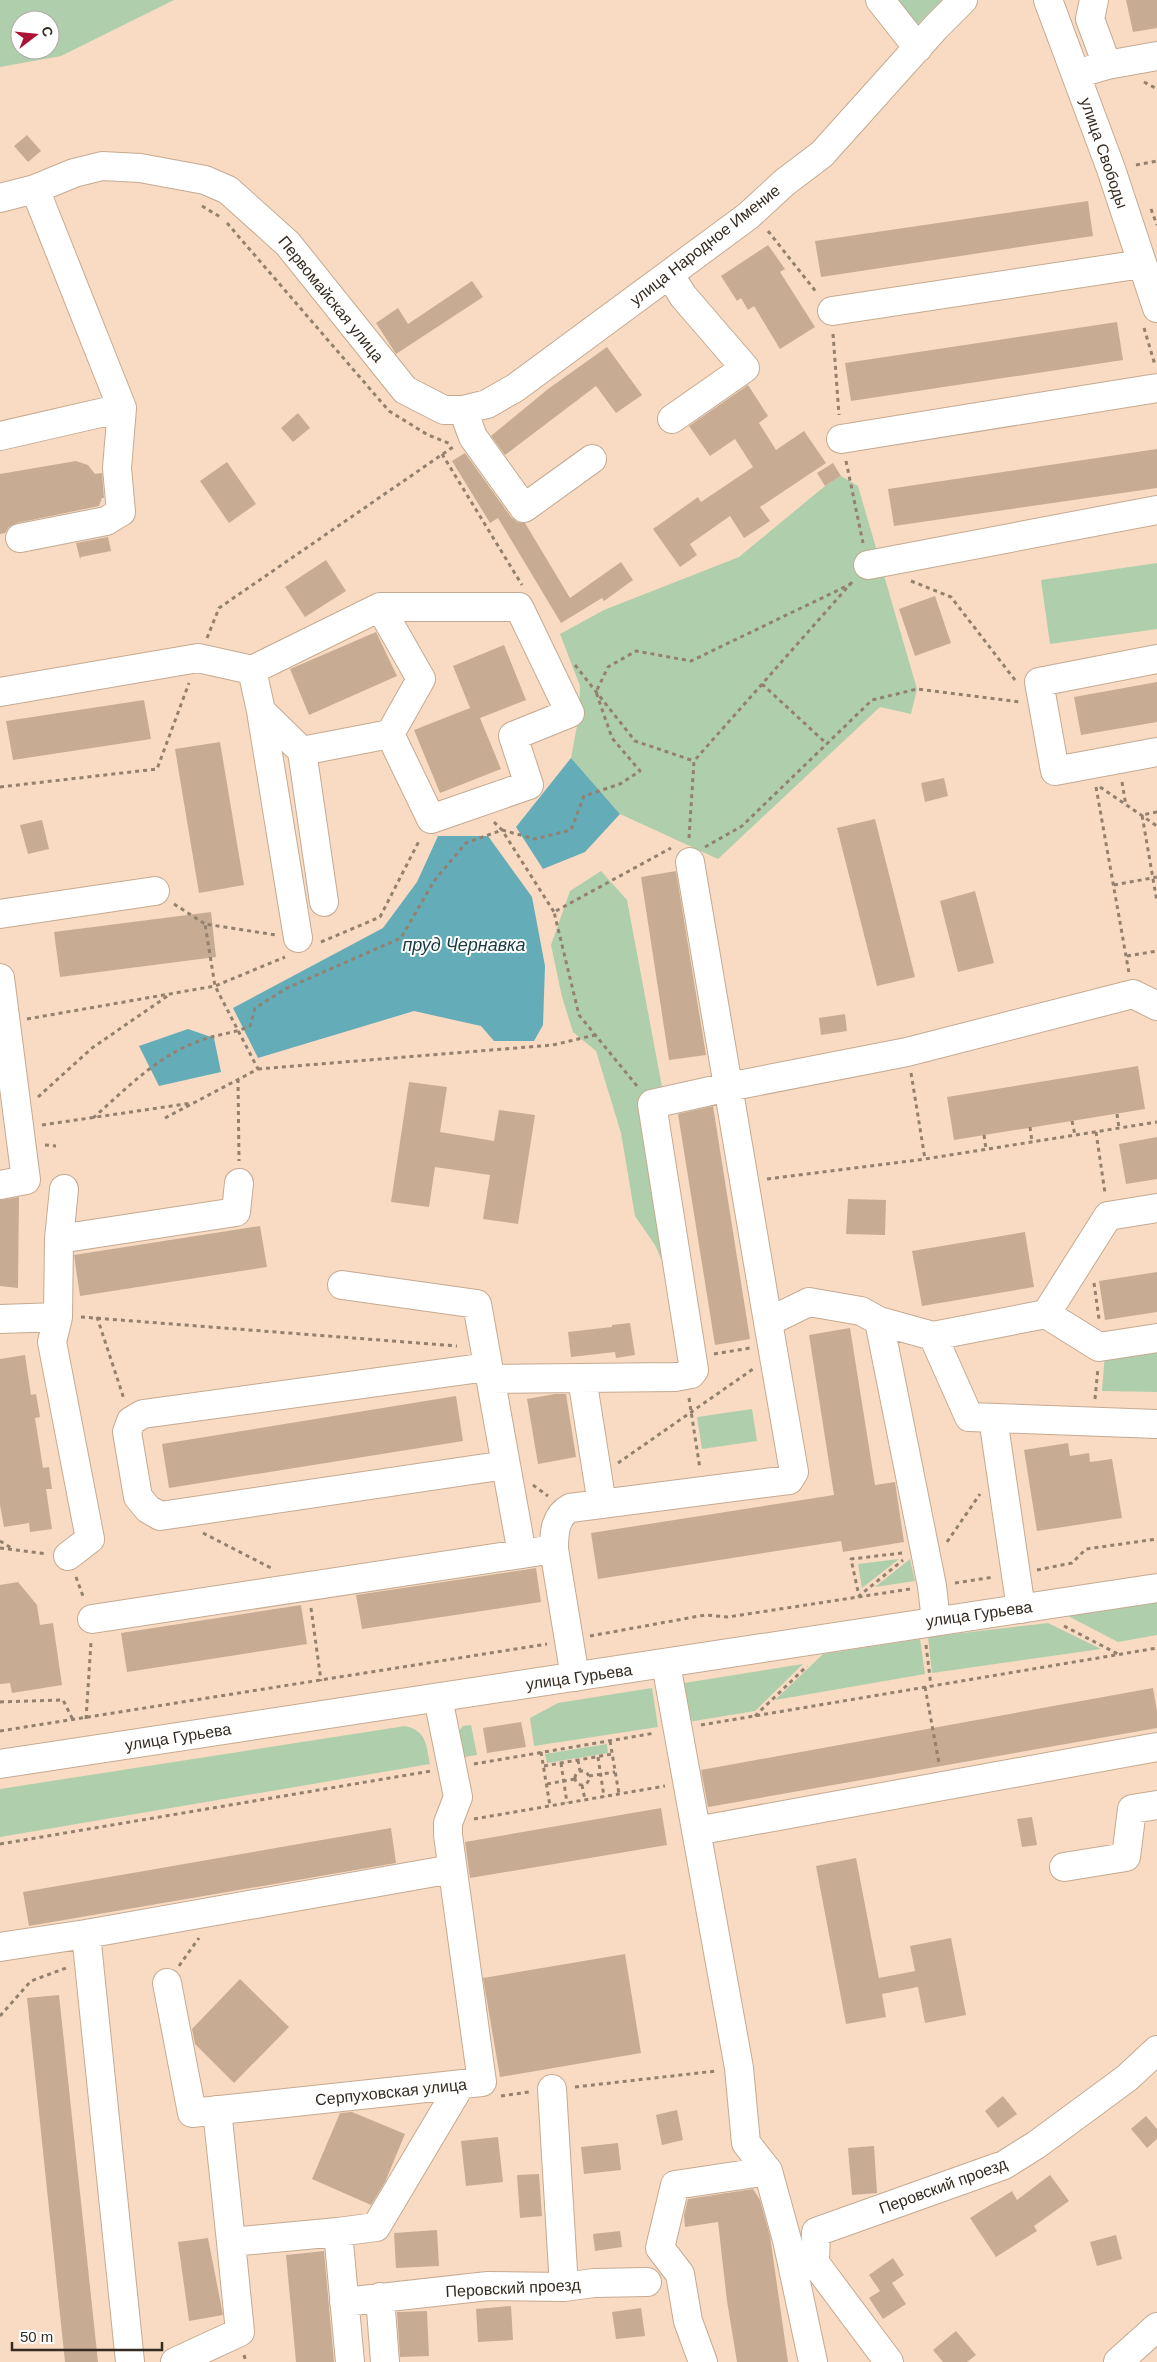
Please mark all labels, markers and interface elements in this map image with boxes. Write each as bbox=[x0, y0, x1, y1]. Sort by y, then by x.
north arrow bbox=[10, 10, 60, 60]
text: С bbox=[38, 24, 57, 38]
street label: улица Свободы bbox=[1077, 96, 1131, 210]
street label: улица Народное Имение bbox=[627, 181, 783, 309]
street label: Первомайская улица bbox=[275, 233, 387, 365]
water label: пруд Чернавка bbox=[402, 935, 526, 955]
street label: улица Гурьева bbox=[925, 1598, 1033, 1630]
street label: улица Гурьева bbox=[525, 1661, 633, 1693]
street label: улица Гурьева bbox=[124, 1720, 232, 1754]
street label: Серпуховская улица bbox=[314, 2076, 468, 2108]
street label: Перовский проезд bbox=[877, 2155, 1010, 2217]
street label: Перовский проезд bbox=[445, 2276, 582, 2300]
scale bar bbox=[12, 2320, 162, 2352]
text: 50 m bbox=[20, 2328, 53, 2345]

